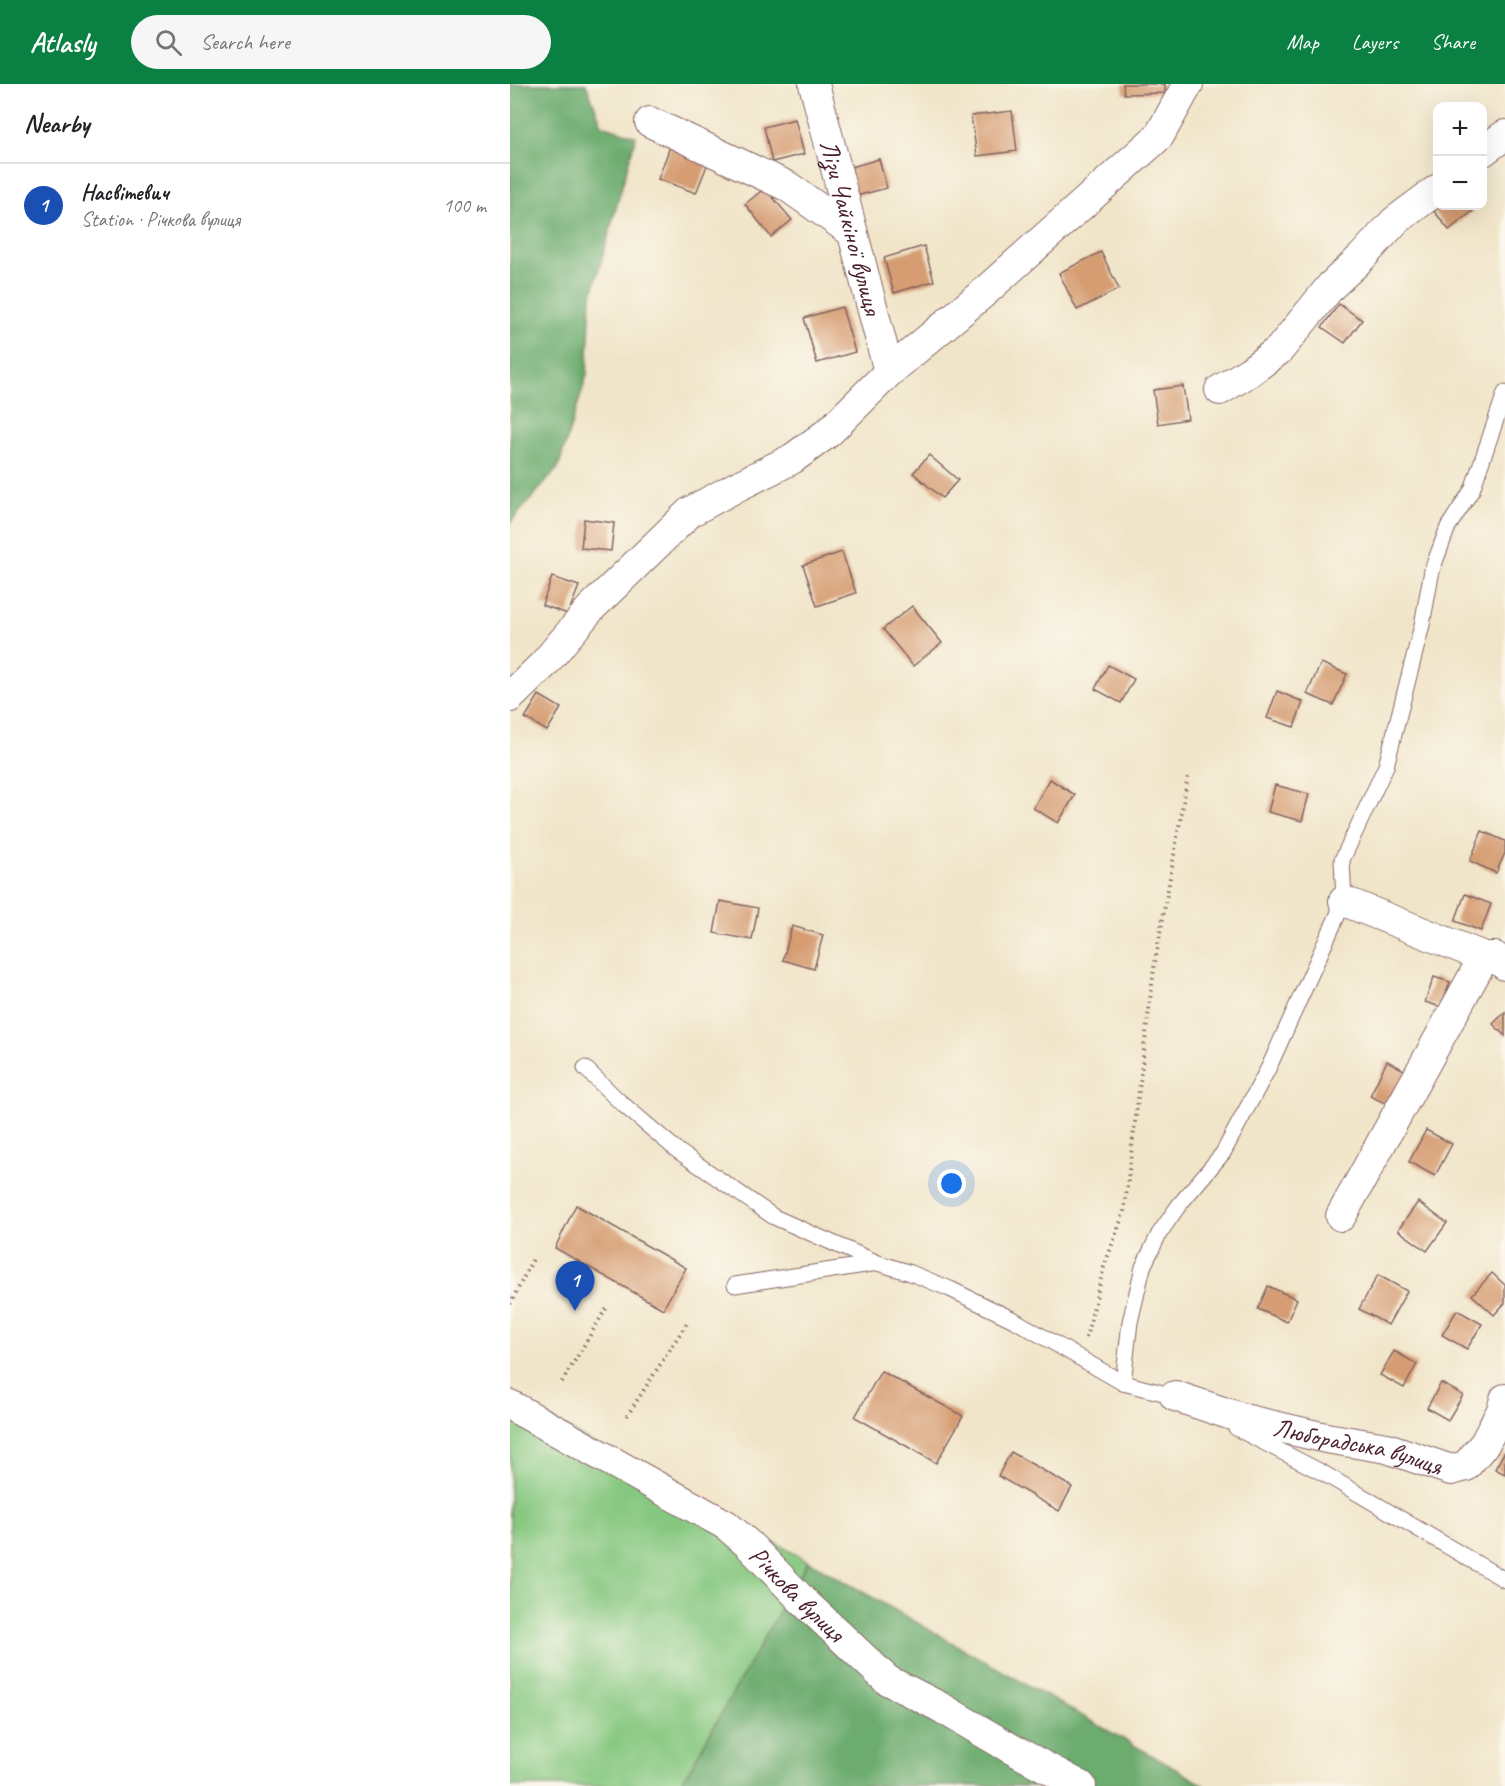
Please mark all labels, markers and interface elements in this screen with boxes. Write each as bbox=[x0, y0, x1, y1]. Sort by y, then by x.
search box bbox=[131, 15, 551, 69]
text: Atlasly bbox=[30, 25, 95, 60]
icon: search bbox=[152, 26, 185, 59]
text: Search here bbox=[200, 28, 290, 56]
text: Map bbox=[1286, 29, 1319, 55]
text: Layers bbox=[1352, 29, 1398, 55]
text: Share bbox=[1431, 29, 1475, 55]
map controls bbox=[1433, 102, 1487, 210]
button: + bbox=[1433, 102, 1487, 156]
text: Nearby bbox=[24, 107, 89, 140]
street label: Лізи Чайкіної вулиця bbox=[812, 136, 890, 320]
button: − bbox=[1433, 156, 1487, 210]
text: Насвітевич bbox=[81, 179, 168, 207]
text: 1 bbox=[39, 193, 48, 218]
text: 100 m bbox=[443, 193, 486, 218]
text: Station · Річкова вулиця bbox=[81, 207, 240, 232]
your location bbox=[937, 1169, 966, 1198]
pin: 1 bbox=[556, 1262, 594, 1311]
street label: Люборадська вулиця bbox=[1270, 1410, 1448, 1483]
street label: Річкова вулиця bbox=[742, 1539, 853, 1650]

